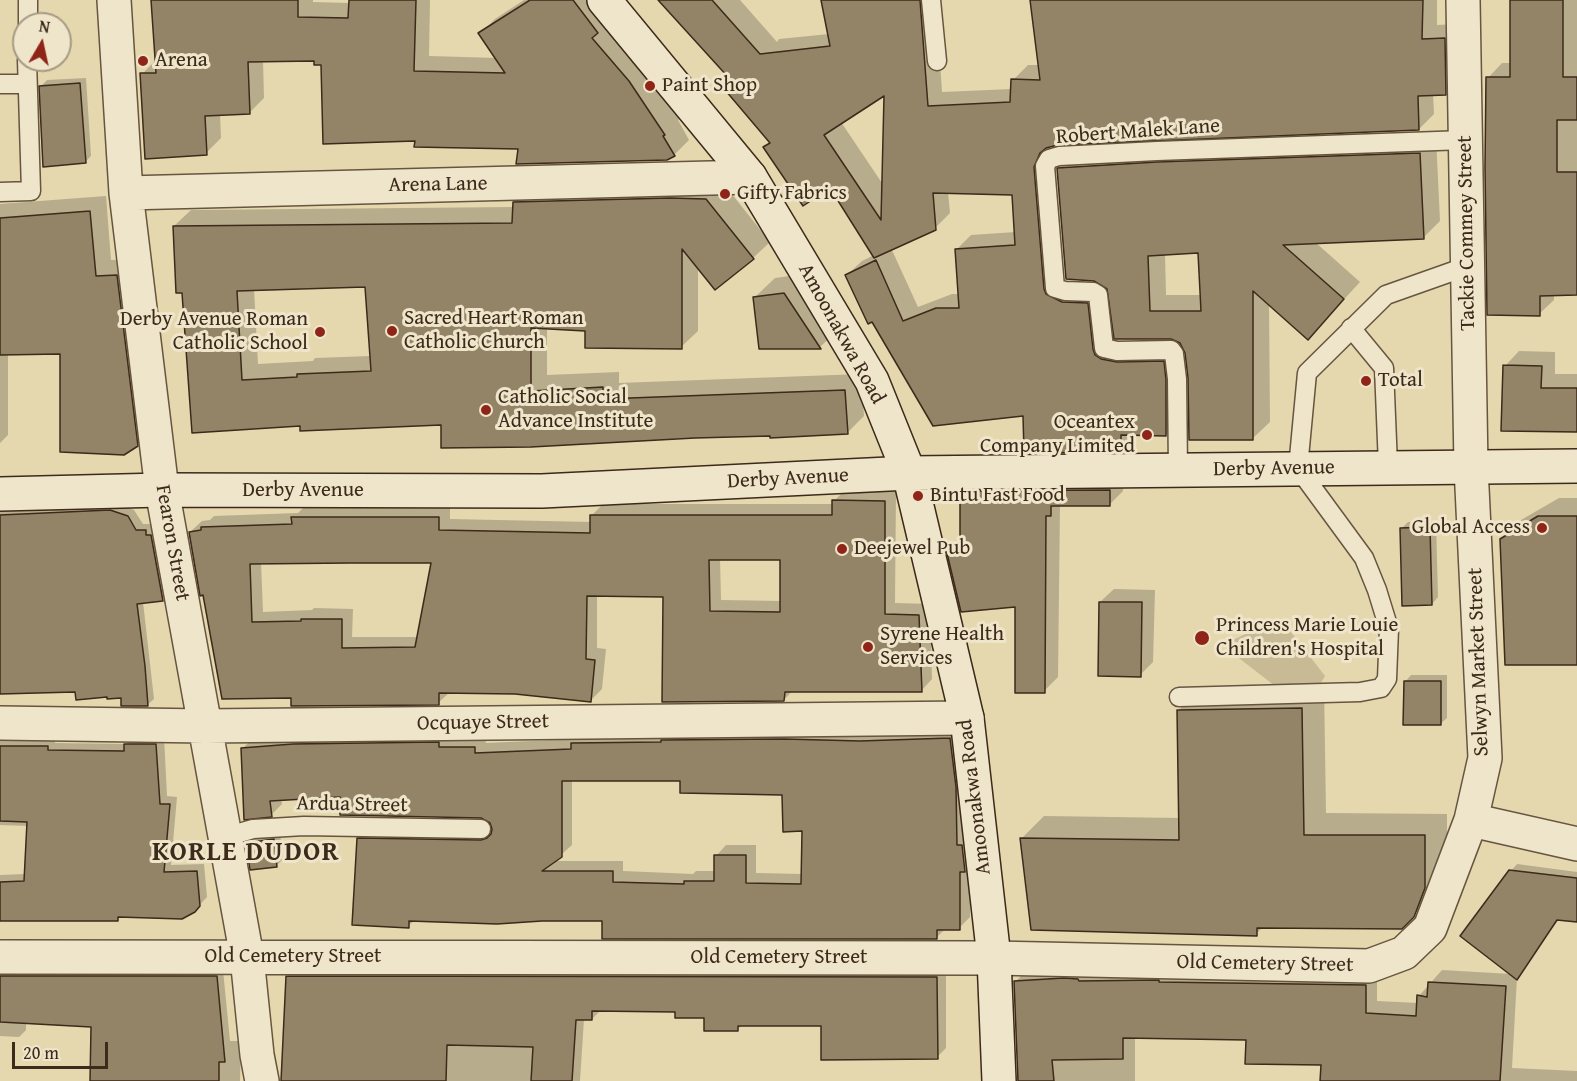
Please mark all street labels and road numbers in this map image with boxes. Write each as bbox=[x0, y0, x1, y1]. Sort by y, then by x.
street label: Robert Malek Lane bbox=[1055, 114, 1221, 150]
street label: Tackie Commey Street bbox=[1453, 135, 1481, 331]
street label: Arena Lane bbox=[388, 172, 488, 198]
street label: Amoonakwa Road bbox=[792, 259, 890, 409]
street label: Derby Avenue bbox=[1213, 455, 1335, 483]
street label: Derby Avenue bbox=[727, 463, 849, 495]
street label: Derby Avenue bbox=[242, 478, 364, 504]
street label: Fearon Street bbox=[149, 483, 195, 603]
street label: Selwyn Market Street bbox=[1463, 567, 1495, 757]
street label: Ocquaye Street bbox=[417, 709, 549, 737]
street label: Amoonakwa Road bbox=[953, 718, 997, 876]
street label: Ardua Street bbox=[296, 791, 408, 819]
street label: Old Cemetery Street bbox=[205, 944, 381, 970]
street label: Old Cemetery Street bbox=[691, 945, 867, 971]
street label: Old Cemetery Street bbox=[1176, 950, 1354, 978]

